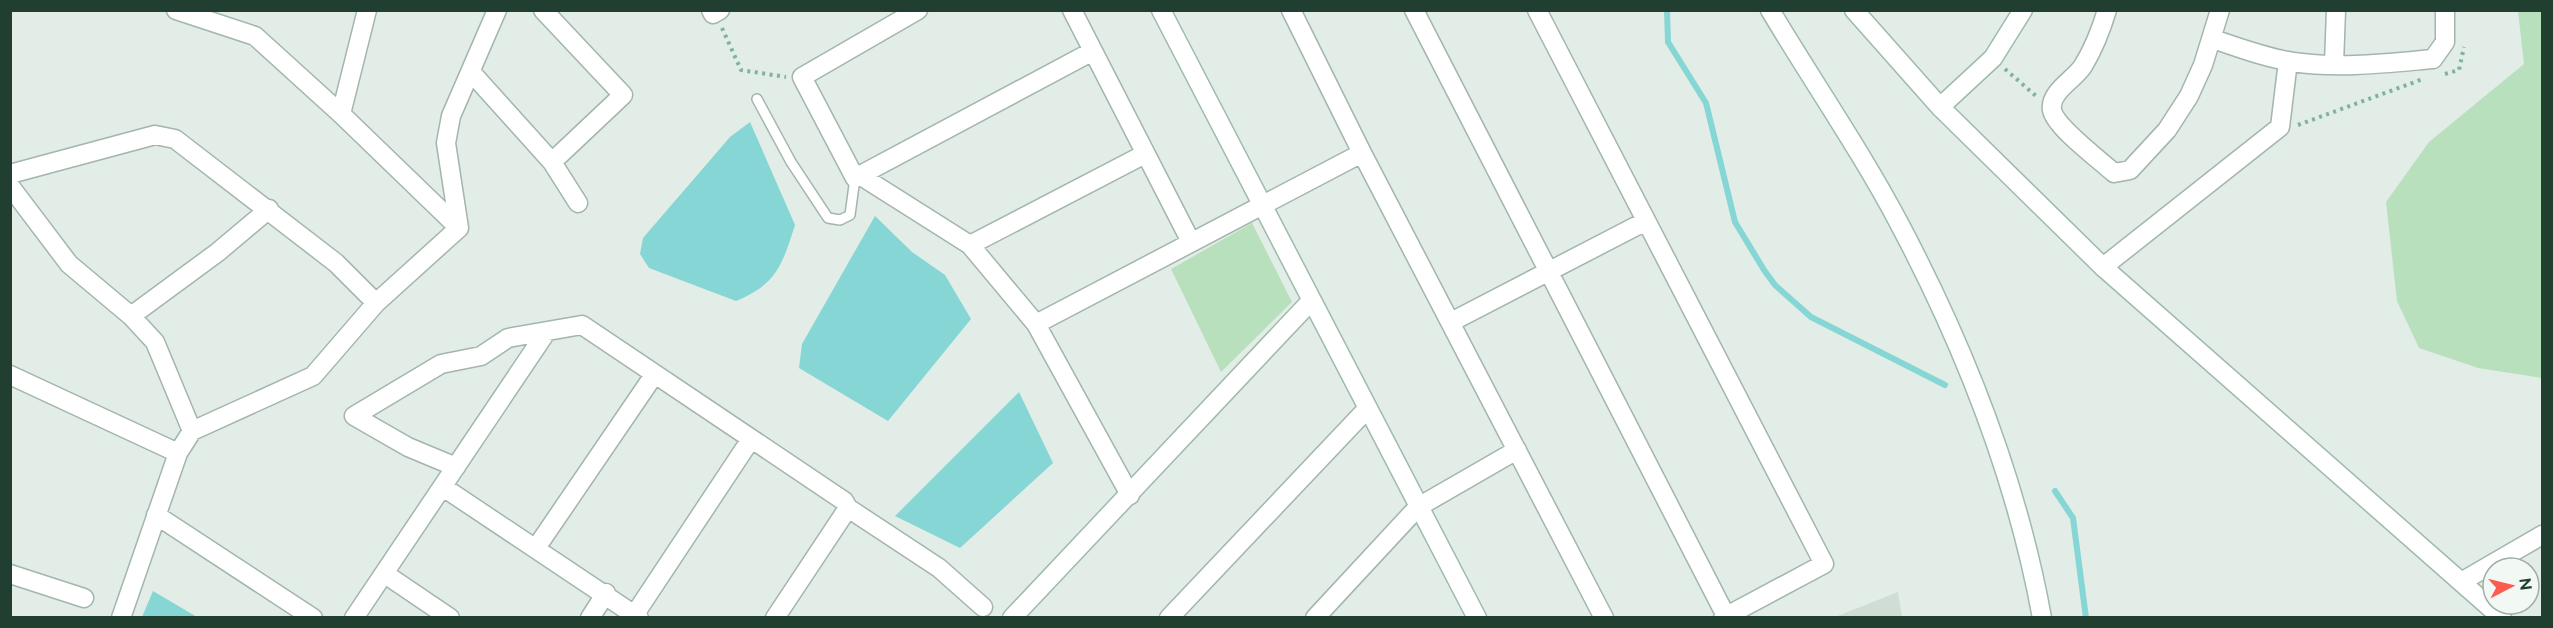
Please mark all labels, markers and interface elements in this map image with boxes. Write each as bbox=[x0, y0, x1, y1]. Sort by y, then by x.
north arrow bbox=[2481, 556, 2541, 616]
text: N bbox=[2515, 577, 2536, 591]

